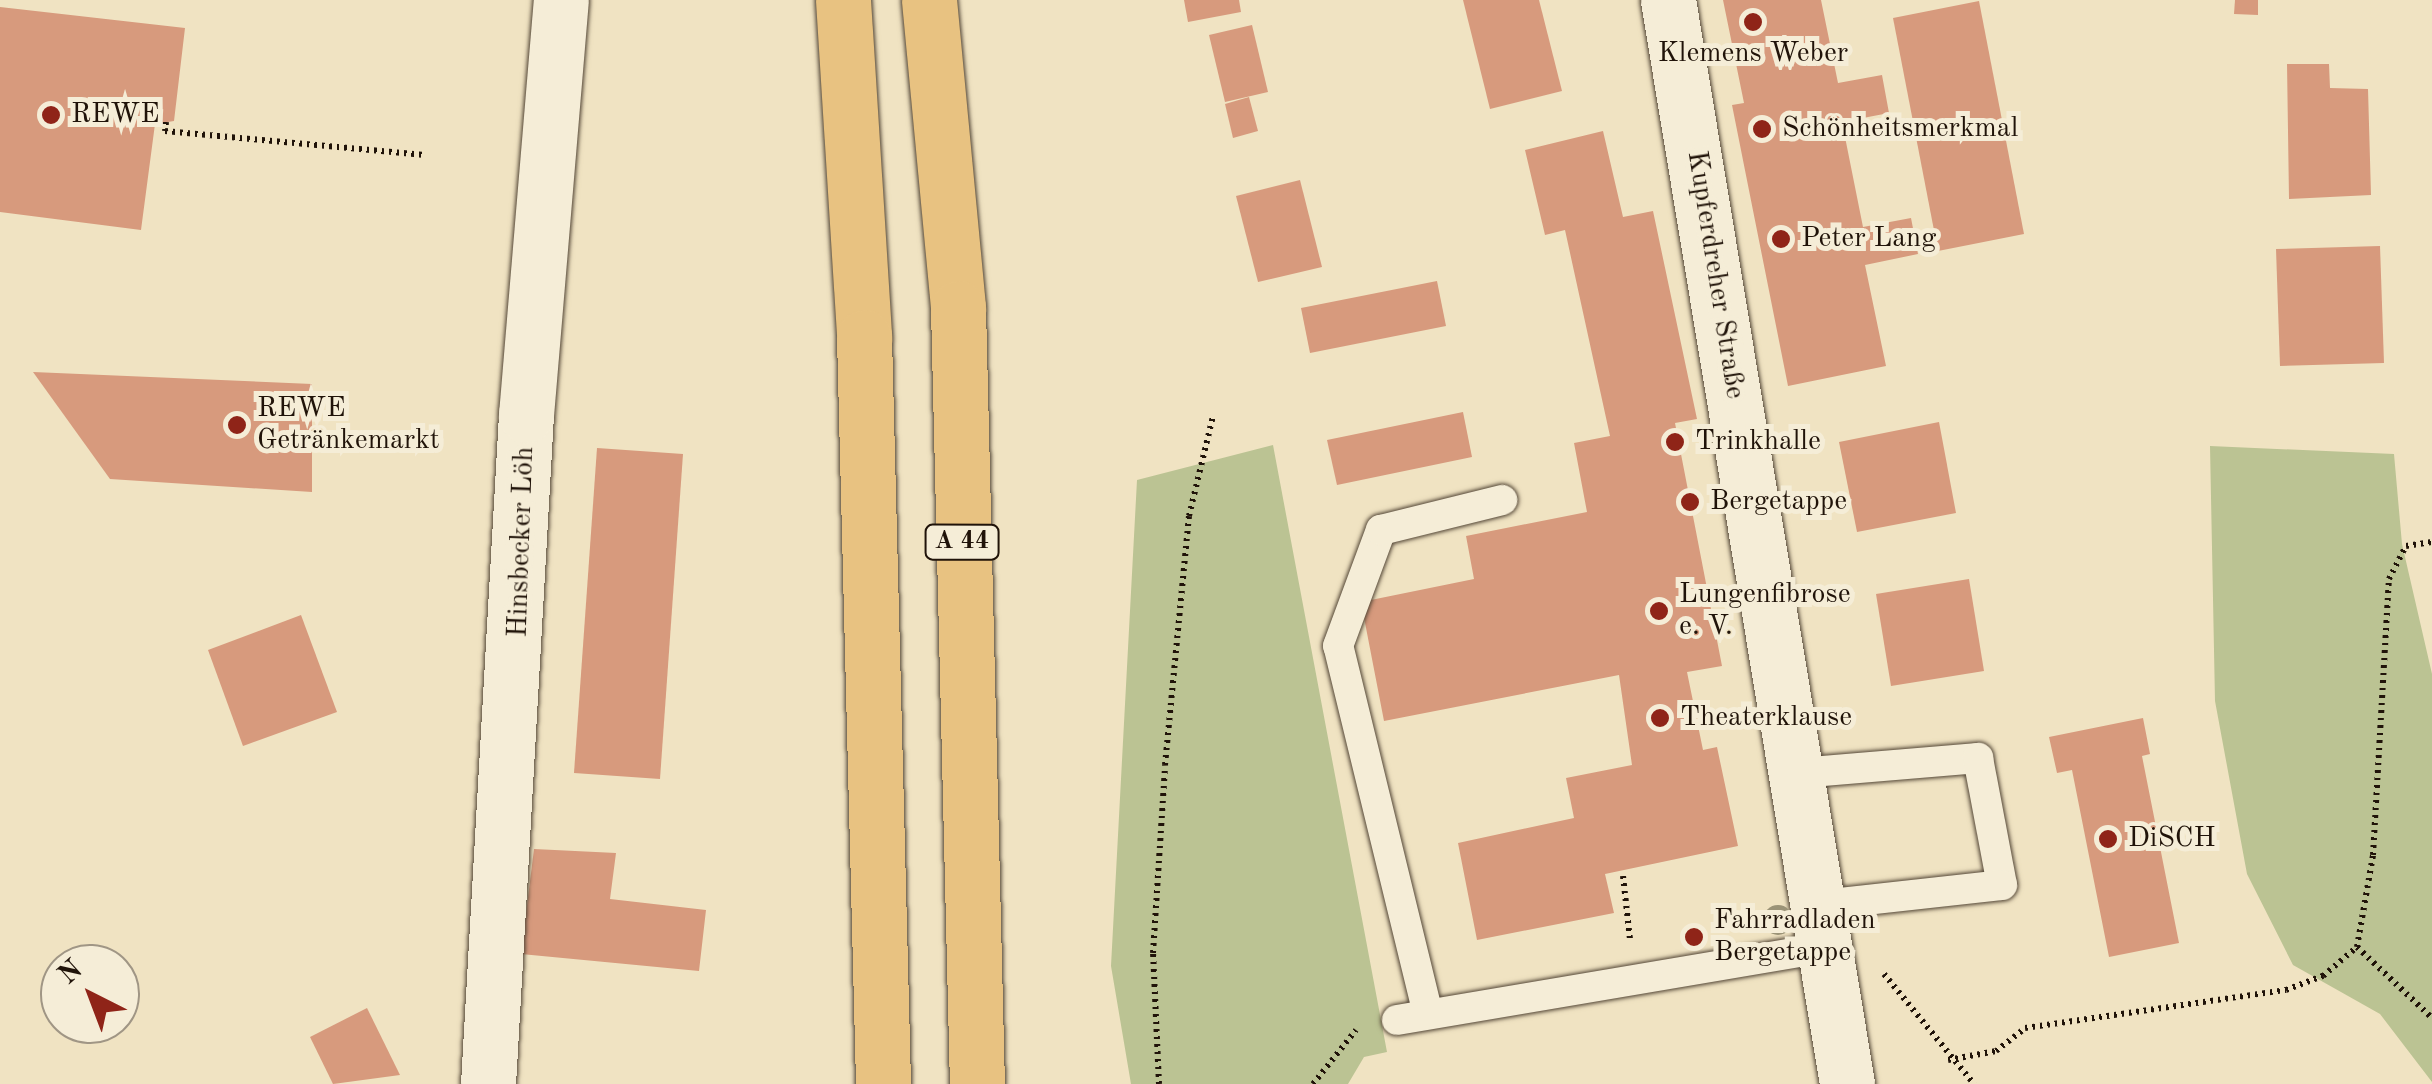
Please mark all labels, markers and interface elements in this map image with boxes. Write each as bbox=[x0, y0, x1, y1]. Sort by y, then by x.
marker: Klemens Weber bbox=[1742, 11, 1764, 33]
place label: Klemens Weber bbox=[1658, 37, 1848, 71]
place label: REWE bbox=[71, 98, 160, 132]
marker: REWE bbox=[40, 104, 62, 126]
place label: Schönheitsmerkmal bbox=[1782, 112, 2018, 146]
marker: Schönheitsmerkmal bbox=[1751, 118, 1773, 140]
street label: Kupferdreher Straße bbox=[1679, 149, 1751, 401]
place label: Peter Lang bbox=[1801, 222, 1936, 256]
marker: Peter Lang bbox=[1770, 228, 1792, 250]
place label: REWE Getränkemarkt bbox=[257, 392, 440, 458]
marker: REWE Getränkemarkt bbox=[226, 414, 248, 436]
place label: Trinkhalle bbox=[1695, 425, 1821, 459]
marker: Trinkhalle bbox=[1664, 431, 1686, 453]
street label: Hinsbecker Löh bbox=[502, 446, 542, 638]
place label: Bergetappe bbox=[1710, 485, 1847, 519]
marker: Bergetappe bbox=[1679, 491, 1701, 513]
road number: A 44 bbox=[924, 522, 1000, 562]
place label: Lungenfibrose e. V. bbox=[1679, 578, 1851, 644]
marker: Lungenfibrose e. V. bbox=[1648, 600, 1670, 622]
place label: Theaterklause bbox=[1680, 701, 1852, 735]
marker: Theaterklause bbox=[1649, 707, 1671, 729]
place label: DiSCH bbox=[2128, 822, 2216, 856]
marker: DiSCH bbox=[2097, 828, 2119, 850]
place label: Fahrradladen Bergetappe bbox=[1714, 904, 1876, 970]
marker: Fahrradladen Bergetappe bbox=[1683, 926, 1705, 948]
north arrow bbox=[40, 944, 140, 1044]
text: N bbox=[54, 956, 89, 991]

